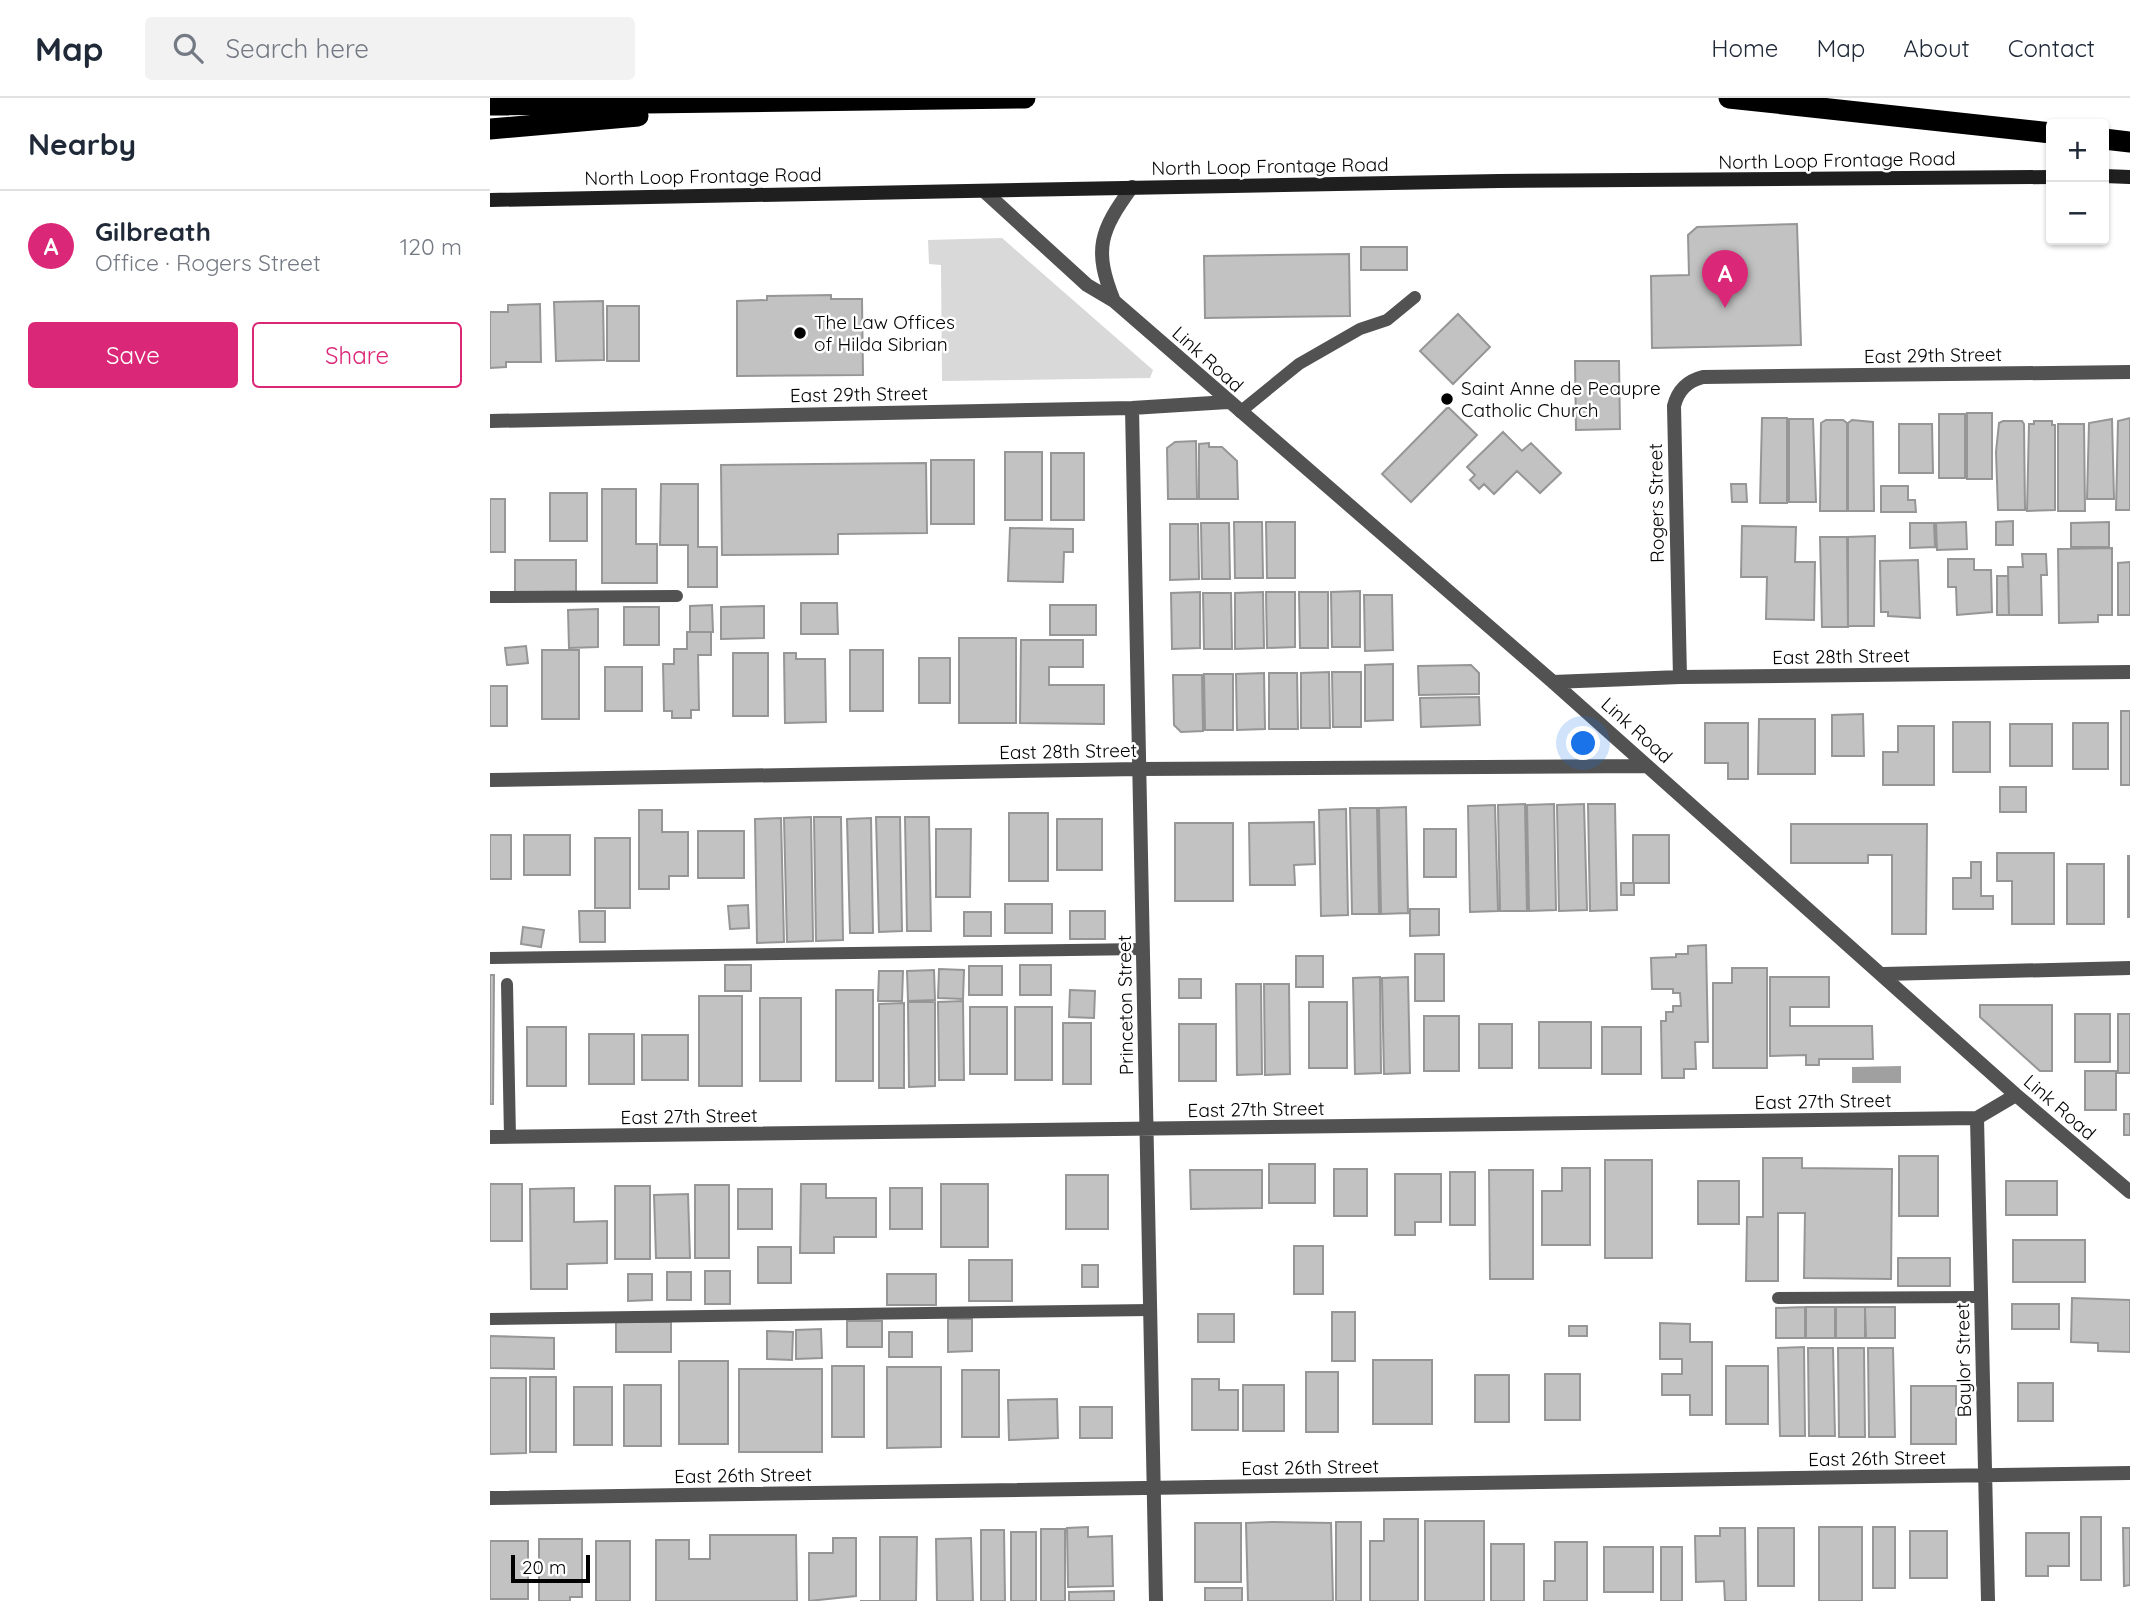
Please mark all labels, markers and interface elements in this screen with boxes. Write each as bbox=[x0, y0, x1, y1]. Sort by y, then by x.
search box bbox=[145, 17, 635, 80]
text: Map bbox=[35, 28, 103, 69]
icon: search bbox=[169, 29, 207, 67]
text: Search here bbox=[225, 32, 369, 65]
text: Home bbox=[1711, 33, 1778, 63]
text: Map bbox=[1816, 33, 1865, 63]
text: About bbox=[1903, 33, 1970, 63]
text: Contact bbox=[2008, 33, 2095, 63]
map controls bbox=[2046, 119, 2109, 245]
button: + bbox=[2046, 119, 2109, 182]
text: Nearby bbox=[28, 125, 136, 163]
street label: North Loop Frontage Road bbox=[1718, 146, 1956, 174]
street label: North Loop Frontage Road bbox=[1151, 152, 1389, 180]
street label: North Loop Frontage Road bbox=[584, 162, 822, 190]
button: − bbox=[2046, 182, 2109, 245]
text: Gilbreath bbox=[95, 215, 211, 248]
text: A bbox=[44, 232, 58, 261]
text: 120 m bbox=[400, 232, 462, 261]
text: Office · Rogers Street bbox=[95, 248, 321, 277]
pin: A bbox=[1702, 250, 1748, 308]
place label: The Law Offices of Hilda Sibrian bbox=[814, 310, 955, 356]
street label: Link Road bbox=[1167, 321, 1249, 397]
button: Save bbox=[28, 322, 238, 388]
button: Share bbox=[252, 322, 462, 388]
marker: The Law Offices of Hilda Sibrian bbox=[792, 325, 808, 341]
street label: East 29th Street bbox=[1864, 342, 2002, 368]
place label: Saint Anne de Peaupre Catholic Church bbox=[1461, 376, 1661, 422]
street label: East 29th Street bbox=[790, 381, 928, 407]
marker: Saint Anne de Peaupre Catholic Church bbox=[1439, 391, 1455, 407]
street label: Rogers Street bbox=[1643, 443, 1669, 563]
street label: East 28th Street bbox=[1772, 643, 1910, 669]
street label: Link Road bbox=[1596, 692, 1678, 768]
your location bbox=[1566, 726, 1600, 760]
street label: East 28th Street bbox=[999, 738, 1137, 764]
street label: Princeton Street bbox=[1112, 935, 1138, 1075]
street label: Link Road bbox=[2019, 1069, 2101, 1145]
street label: East 27th Street bbox=[1754, 1088, 1892, 1114]
street label: East 27th Street bbox=[1187, 1096, 1325, 1122]
street label: East 27th Street bbox=[620, 1103, 758, 1129]
street label: Baylor Street bbox=[1950, 1302, 1976, 1418]
street label: East 26th Street bbox=[1808, 1445, 1946, 1471]
street label: East 26th Street bbox=[1241, 1454, 1379, 1480]
street label: East 26th Street bbox=[674, 1462, 812, 1488]
scale bar bbox=[511, 1552, 590, 1584]
text: 20 m bbox=[522, 1555, 566, 1579]

